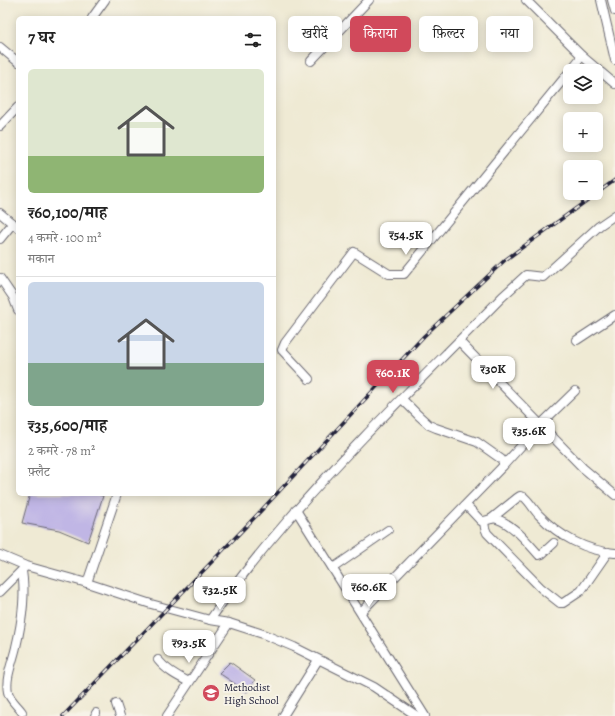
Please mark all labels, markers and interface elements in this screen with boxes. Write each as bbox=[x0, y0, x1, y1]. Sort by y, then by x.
chip: खरीदें bbox=[288, 16, 342, 52]
chip: किराया bbox=[350, 16, 411, 52]
chip: फ़िल्टर bbox=[419, 16, 478, 52]
chip: नया bbox=[486, 16, 533, 52]
text: 7 घर bbox=[28, 26, 55, 49]
icon: filters bbox=[242, 29, 264, 51]
map controls bbox=[563, 64, 603, 200]
button: layers bbox=[563, 64, 603, 104]
icon: home bbox=[110, 95, 182, 167]
button: + bbox=[563, 112, 603, 152]
button: − bbox=[563, 160, 603, 200]
text: ₹60,100/माह bbox=[28, 201, 107, 224]
pin: ₹54.5K bbox=[373, 222, 439, 256]
text: ₹54.5K bbox=[389, 226, 423, 243]
text: 4 कमरे · 100 m² bbox=[28, 229, 102, 246]
text: मकान bbox=[28, 250, 54, 267]
icon: home bbox=[110, 308, 182, 380]
pin: ₹30K bbox=[469, 356, 517, 390]
pin: ₹60.1K bbox=[360, 360, 426, 394]
text: ₹30K bbox=[480, 360, 506, 377]
text: ₹60.1K bbox=[376, 364, 410, 381]
text: ₹35,600/माह bbox=[28, 414, 107, 437]
pin: ₹35.6K bbox=[496, 418, 562, 452]
text: ₹35.6K bbox=[512, 422, 546, 439]
text: 2 कमरे · 78 m² bbox=[28, 442, 95, 459]
text: फ़्लैट bbox=[28, 463, 50, 480]
pin: ₹60.6K bbox=[336, 574, 402, 608]
pin: ₹32.5K bbox=[187, 577, 253, 611]
text: ₹60.6K bbox=[351, 578, 387, 595]
text: ₹32.5K bbox=[203, 581, 237, 598]
pin: ₹93.5K bbox=[156, 630, 222, 664]
text: ₹93.5K bbox=[172, 634, 206, 651]
place label: Methodist High School bbox=[224, 680, 279, 708]
school or university icon: Methodist High School bbox=[201, 683, 221, 703]

